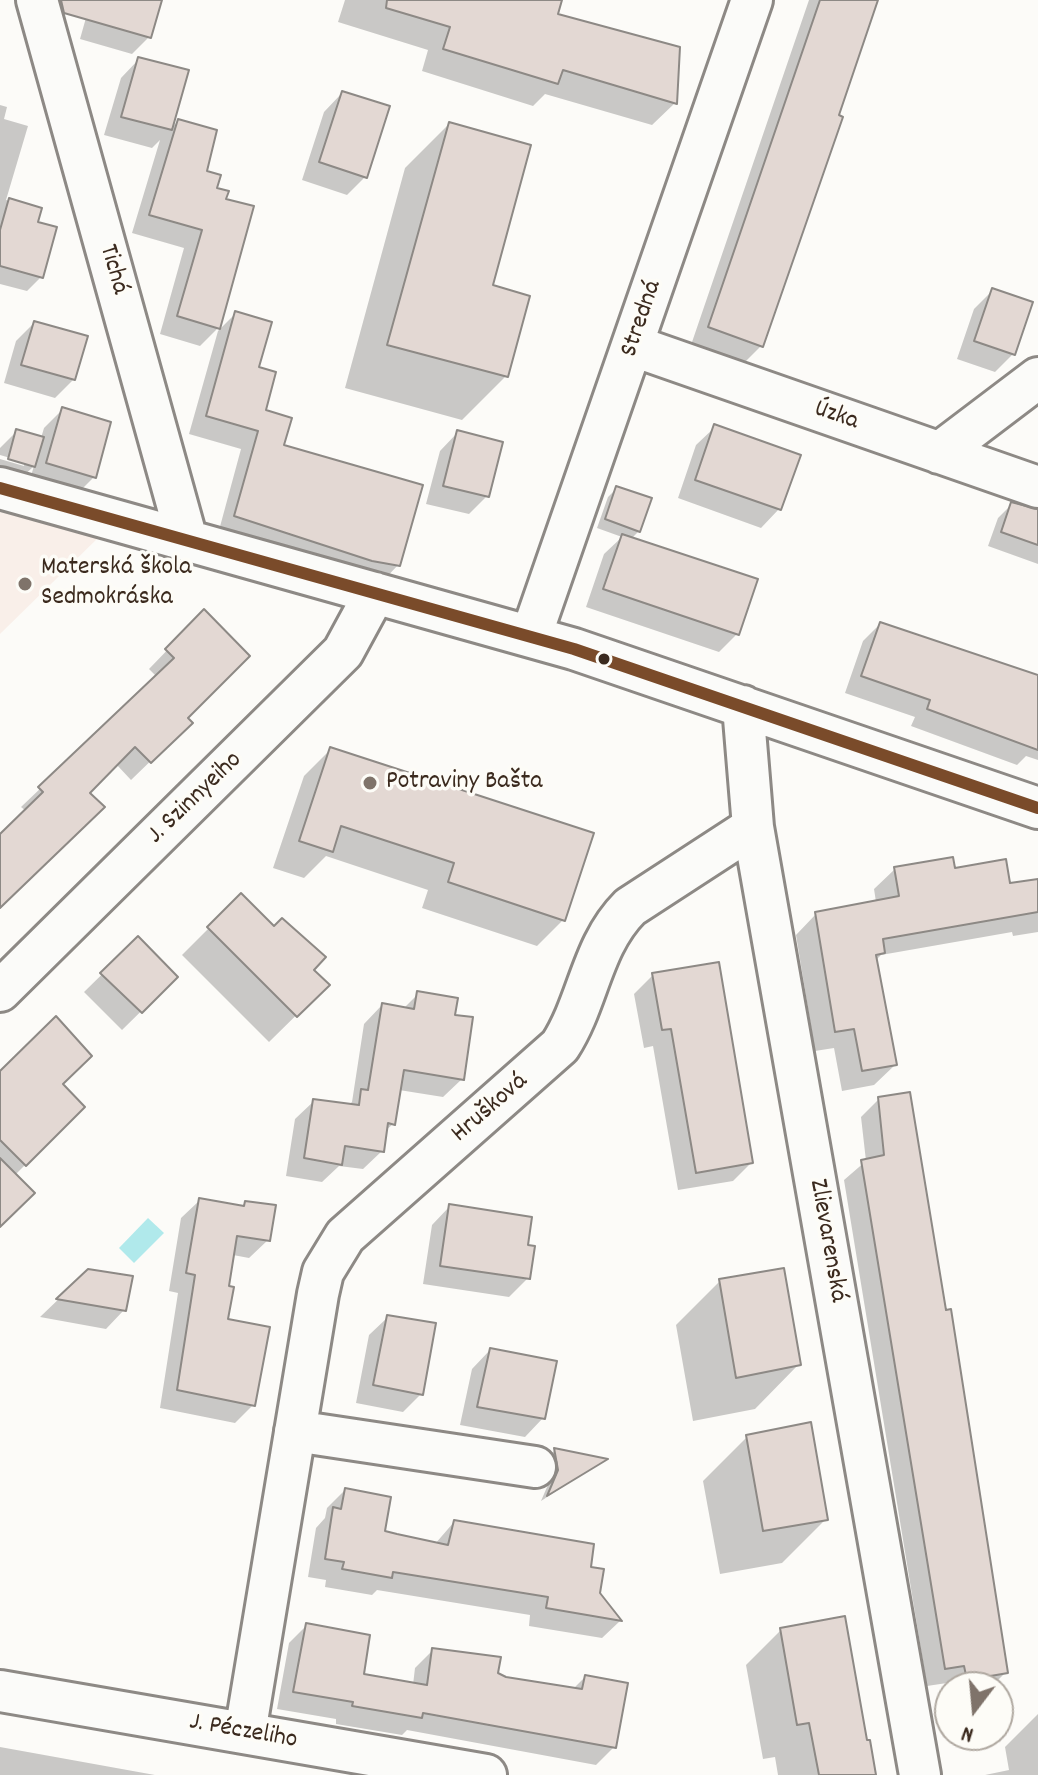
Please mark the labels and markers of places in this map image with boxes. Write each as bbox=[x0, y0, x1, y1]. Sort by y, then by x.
place label: Materská škola Sedmokráska bbox=[41, 553, 191, 614]
marker: Materská škola Sedmokráska bbox=[16, 575, 34, 593]
unlabelled marker bbox=[596, 651, 612, 667]
place label: Potraviny Bašta bbox=[386, 767, 542, 799]
marker: Potraviny Bašta bbox=[361, 774, 379, 792]

